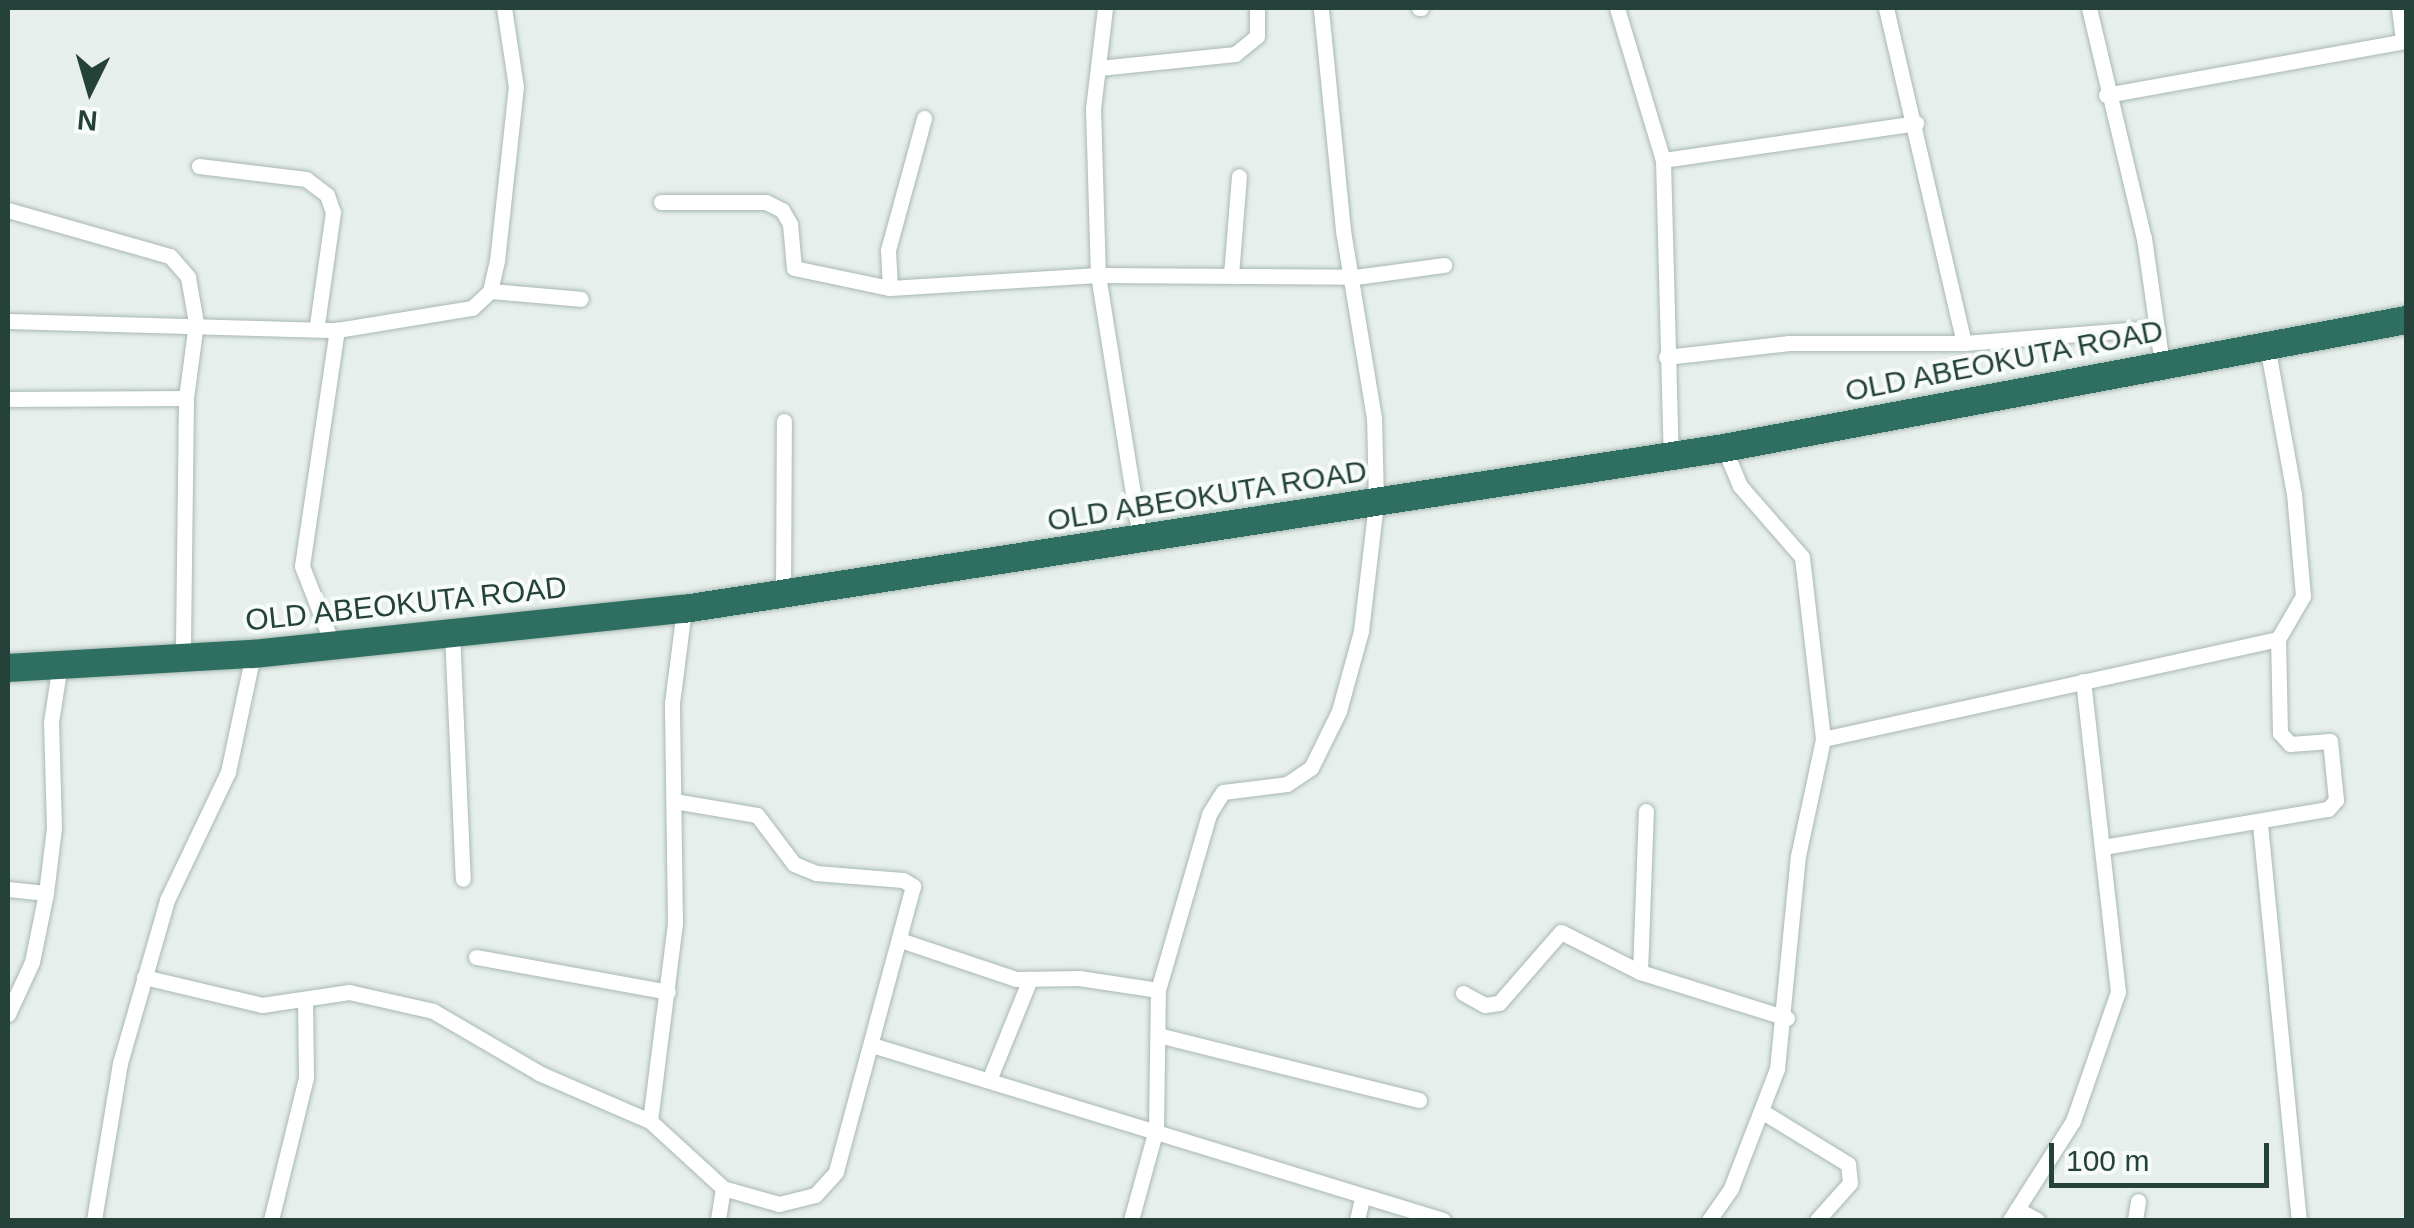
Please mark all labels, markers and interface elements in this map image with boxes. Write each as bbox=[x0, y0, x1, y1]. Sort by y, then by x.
north arrow bbox=[40, 40, 140, 140]
text: N bbox=[76, 104, 99, 137]
street label: OLD ABEOKUTA ROAD bbox=[1840, 312, 2168, 410]
street label: OLD ABEOKUTA ROAD bbox=[1043, 453, 1371, 539]
street label: OLD ABEOKUTA ROAD bbox=[242, 569, 570, 639]
scale bar bbox=[2054, 1123, 2274, 1185]
text: 100 m bbox=[2066, 1144, 2149, 1177]

